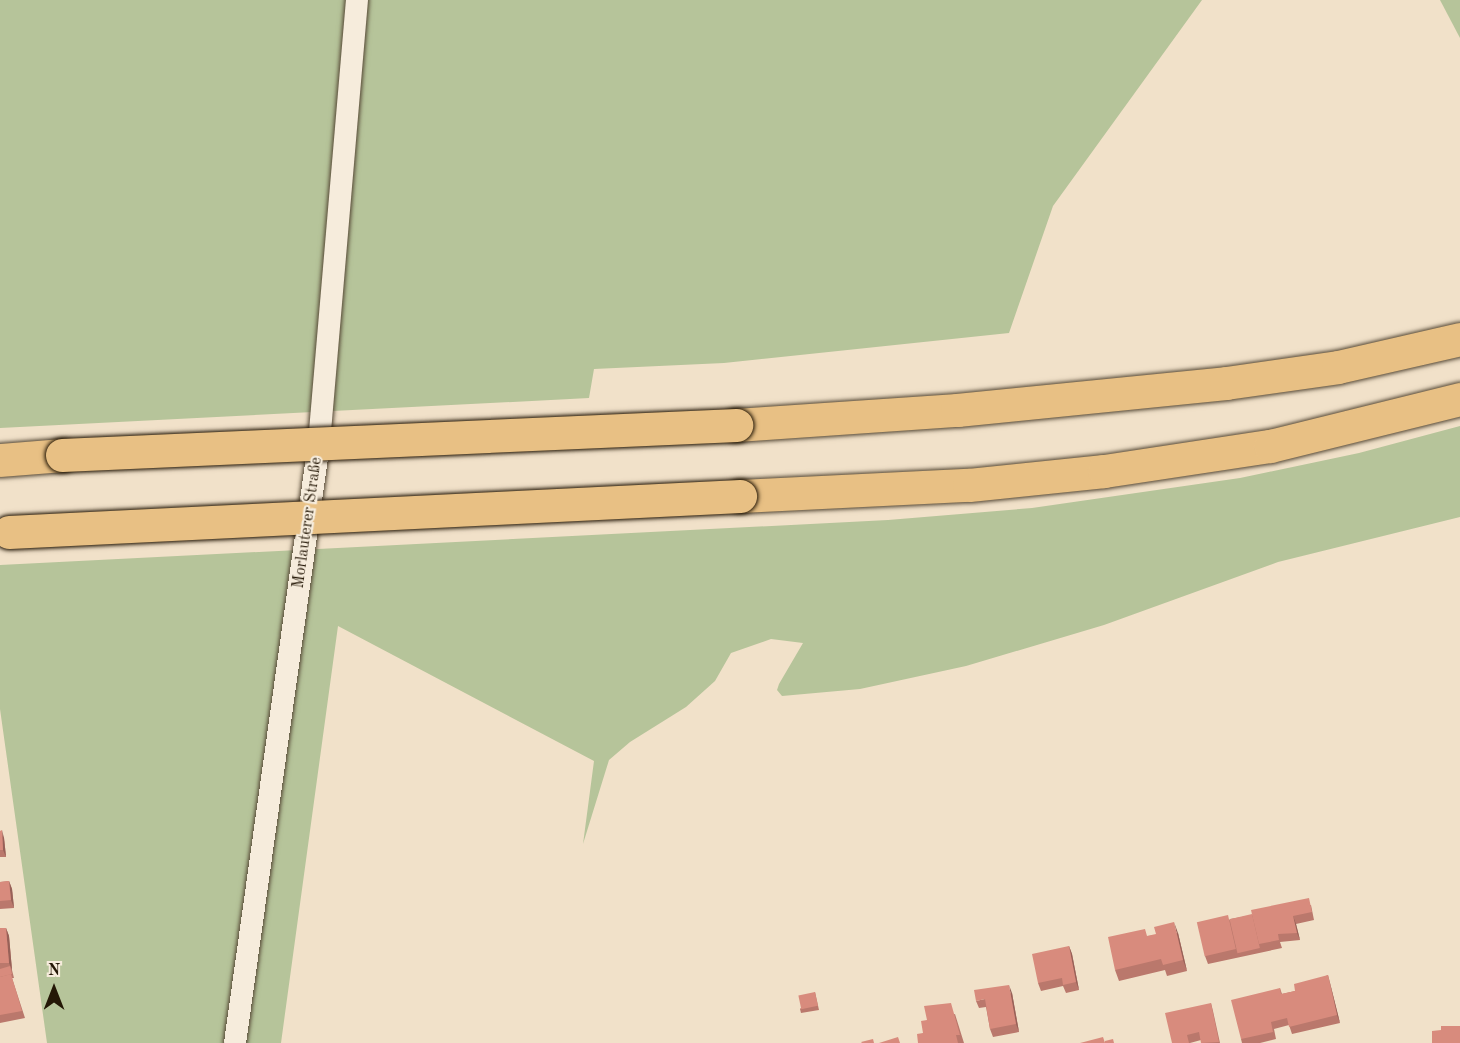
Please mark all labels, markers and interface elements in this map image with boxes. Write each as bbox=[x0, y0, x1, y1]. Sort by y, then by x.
street label: Morlauterer Straße bbox=[289, 456, 327, 590]
north arrow bbox=[24, 959, 84, 1019]
text: N bbox=[48, 963, 60, 979]

